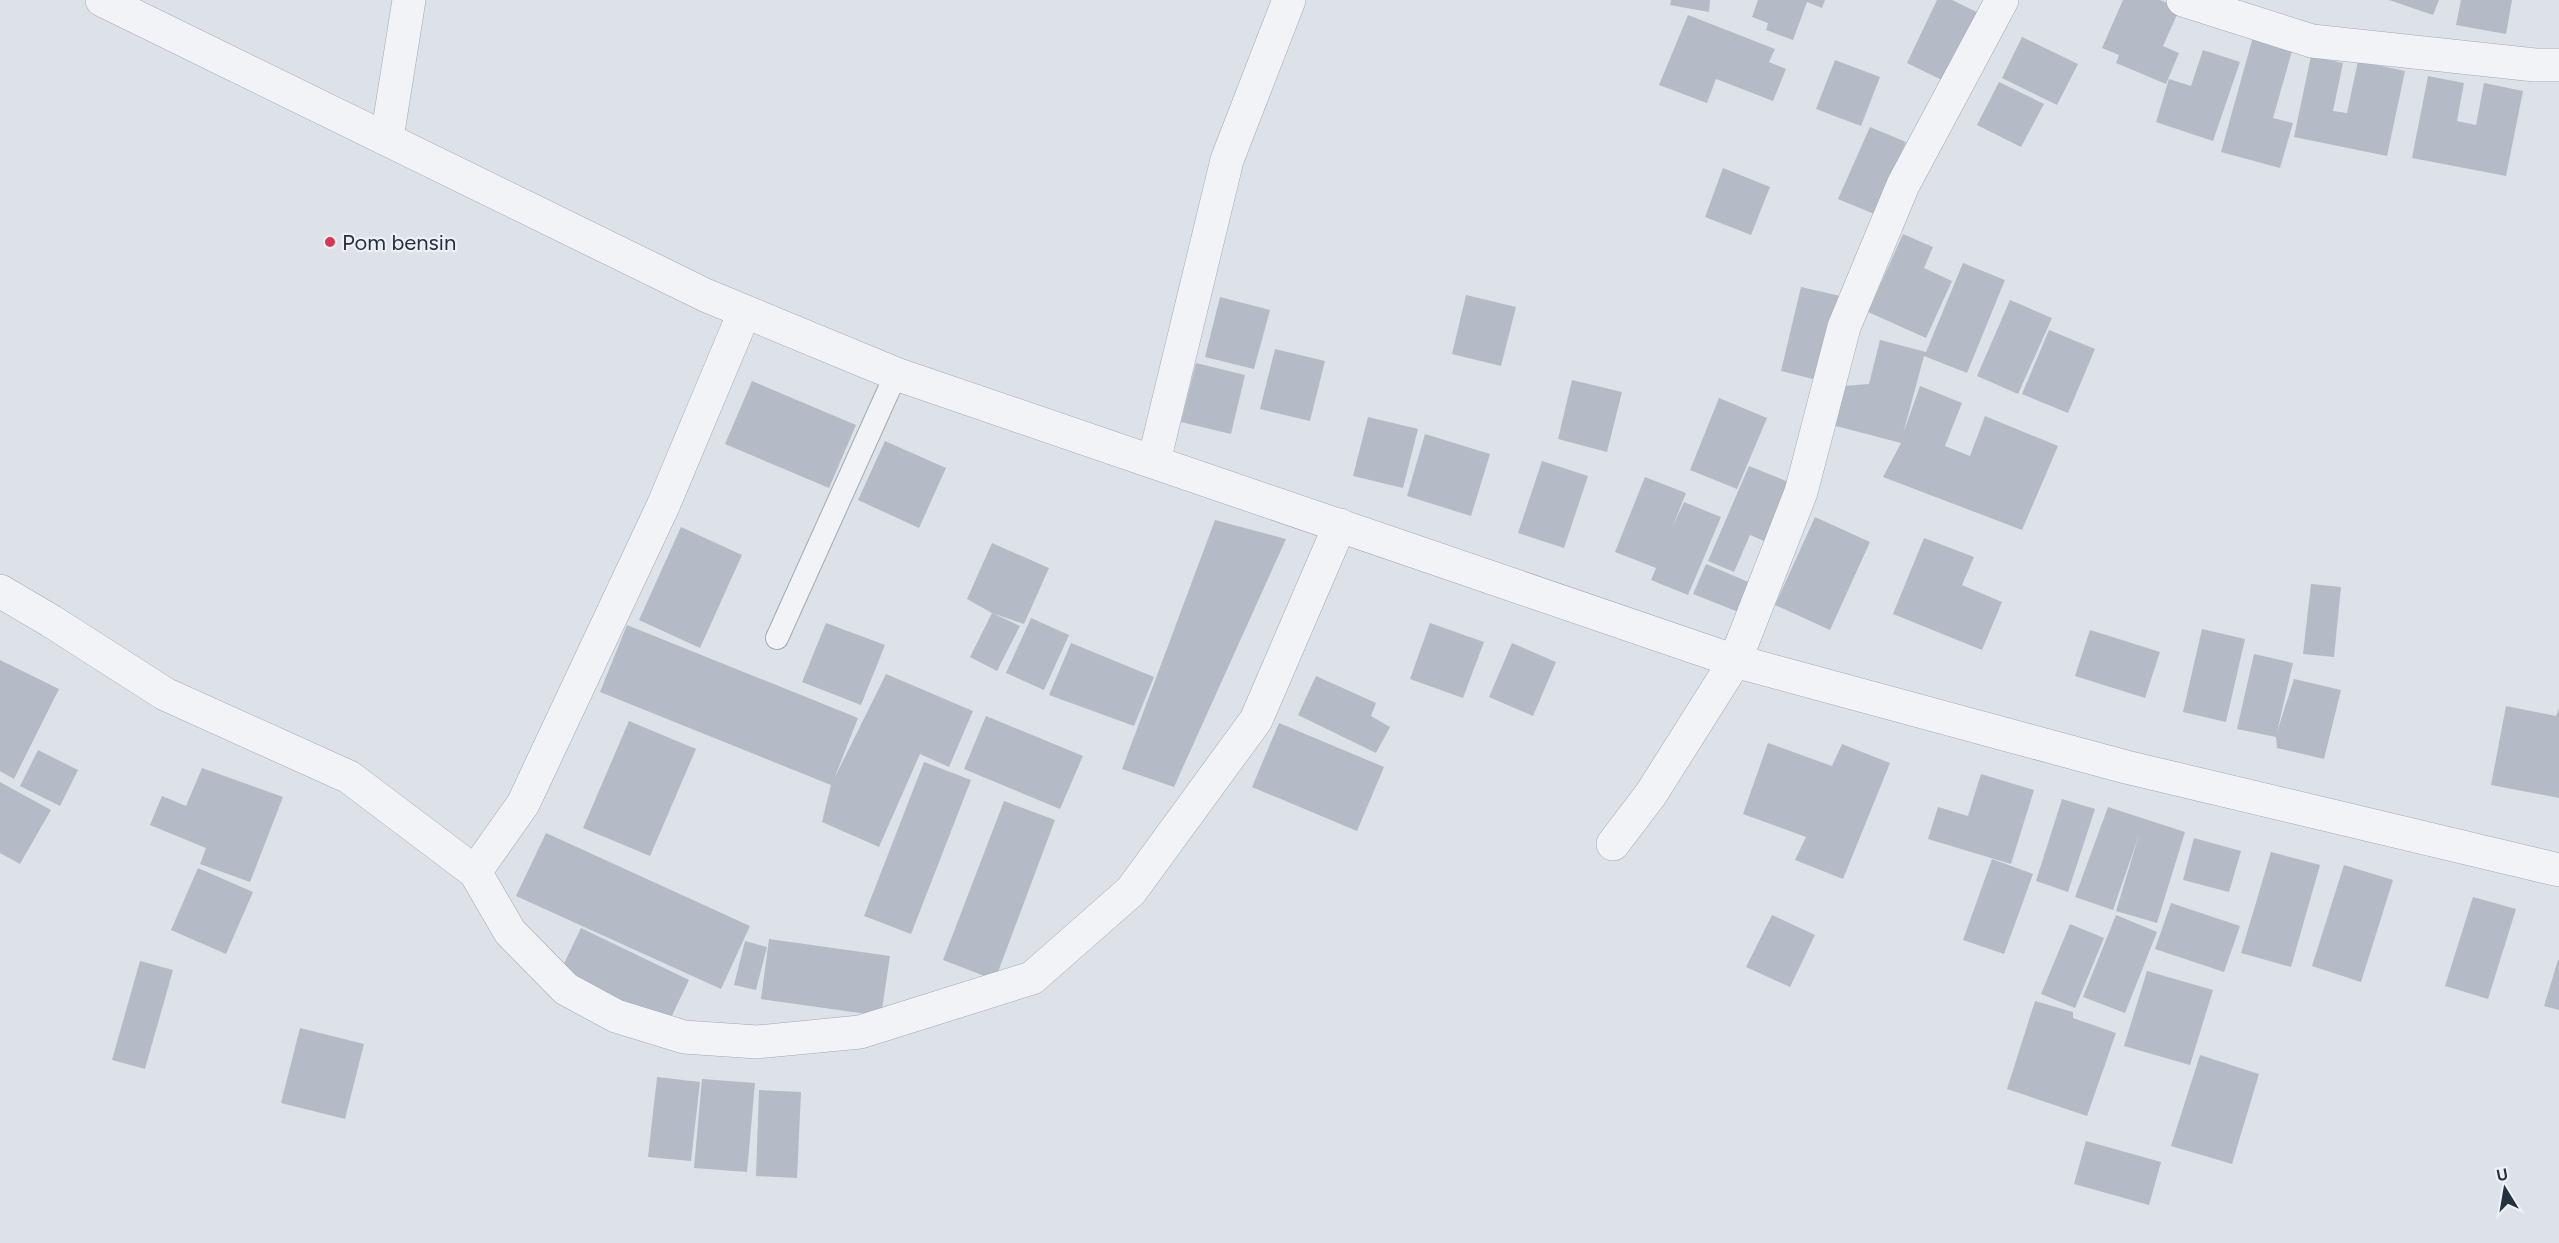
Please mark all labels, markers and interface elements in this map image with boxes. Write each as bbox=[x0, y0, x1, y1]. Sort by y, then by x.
place label: Pom bensin bbox=[342, 229, 456, 256]
marker: Pom bensin bbox=[323, 235, 337, 249]
north arrow bbox=[2475, 1159, 2535, 1219]
text: U bbox=[2495, 1164, 2510, 1185]

